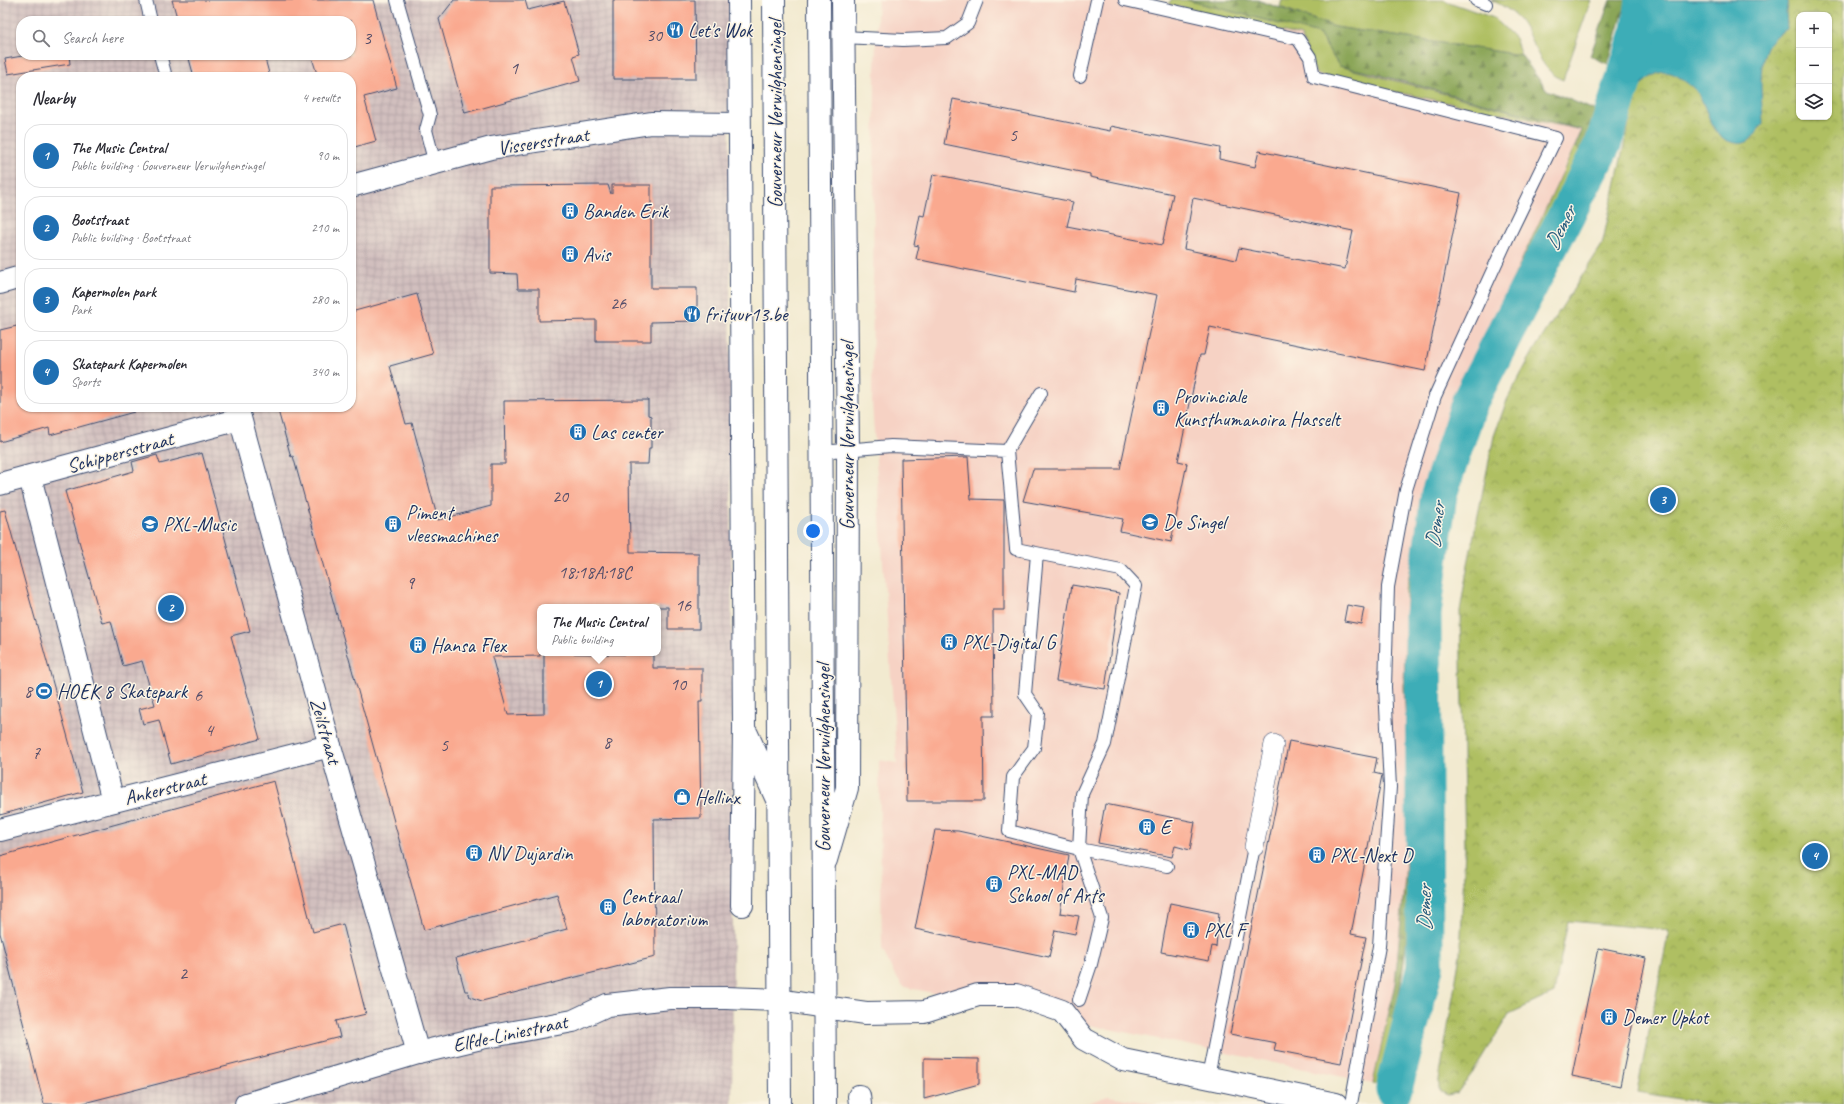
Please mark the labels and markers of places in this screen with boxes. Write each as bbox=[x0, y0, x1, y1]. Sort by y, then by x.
place label: Let's Wok bbox=[688, 18, 754, 43]
restaurant icon: Let's Wok bbox=[665, 20, 685, 40]
place label: Banden Erik bbox=[583, 199, 670, 224]
building icon: Banden Erik bbox=[560, 201, 580, 221]
place label: Avis bbox=[583, 242, 613, 267]
building icon: Avis bbox=[560, 244, 580, 264]
place label: frituur13.be bbox=[705, 302, 789, 327]
restaurant icon: frituur13.be bbox=[682, 304, 702, 324]
place label: Provinciale Kunsthumanoira Hasselt bbox=[1174, 384, 1342, 432]
building icon: Provinciale Kunsthumanoira Hasselt bbox=[1151, 398, 1171, 418]
place label: Las center bbox=[591, 420, 665, 445]
building icon: Las center bbox=[568, 422, 588, 442]
pin: 3 bbox=[1650, 485, 1676, 515]
place label: Piment vleesmachines bbox=[406, 500, 500, 548]
place label: De Singel bbox=[1163, 510, 1229, 535]
place label: PXL-Music bbox=[163, 512, 237, 537]
school or university icon: De Singel bbox=[1140, 512, 1160, 532]
school or university icon: PXL-Music bbox=[140, 514, 160, 534]
building icon: Piment vleesmachines bbox=[383, 514, 403, 534]
pin: 2 bbox=[158, 593, 184, 623]
place label: PXL-Digital G bbox=[962, 630, 1057, 655]
building icon: PXL-Digital G bbox=[939, 632, 959, 652]
place label: Hansa Flex bbox=[431, 633, 508, 658]
building icon: Hansa Flex bbox=[408, 635, 428, 655]
pin: 1 bbox=[586, 669, 612, 699]
place label: HOEK 8 Skatepark bbox=[57, 679, 189, 704]
sports icon: HOEK 8 Skatepark bbox=[34, 681, 54, 701]
place label: Hellinx bbox=[695, 785, 741, 810]
shop icon: Hellinx bbox=[672, 787, 692, 807]
place label: E bbox=[1160, 815, 1173, 840]
building icon: E bbox=[1137, 817, 1157, 837]
place label: NV Dujardin bbox=[487, 841, 573, 866]
pin: 4 bbox=[1802, 841, 1828, 871]
building icon: NV Dujardin bbox=[464, 843, 484, 863]
place label: PXL-Next D bbox=[1330, 843, 1414, 868]
building icon: PXL-Next D bbox=[1307, 845, 1327, 865]
place label: PXL-MAD School of Arts bbox=[1007, 860, 1105, 908]
building icon: PXL-MAD School of Arts bbox=[984, 874, 1004, 894]
place label: Centraal laboratorium bbox=[621, 884, 708, 932]
building icon: Centraal laboratorium bbox=[598, 897, 618, 917]
place label: PXL F bbox=[1204, 918, 1249, 943]
building icon: PXL F bbox=[1181, 920, 1201, 940]
place label: Demer Upkot bbox=[1622, 1005, 1711, 1030]
building icon: Demer Upkot bbox=[1599, 1007, 1619, 1027]

